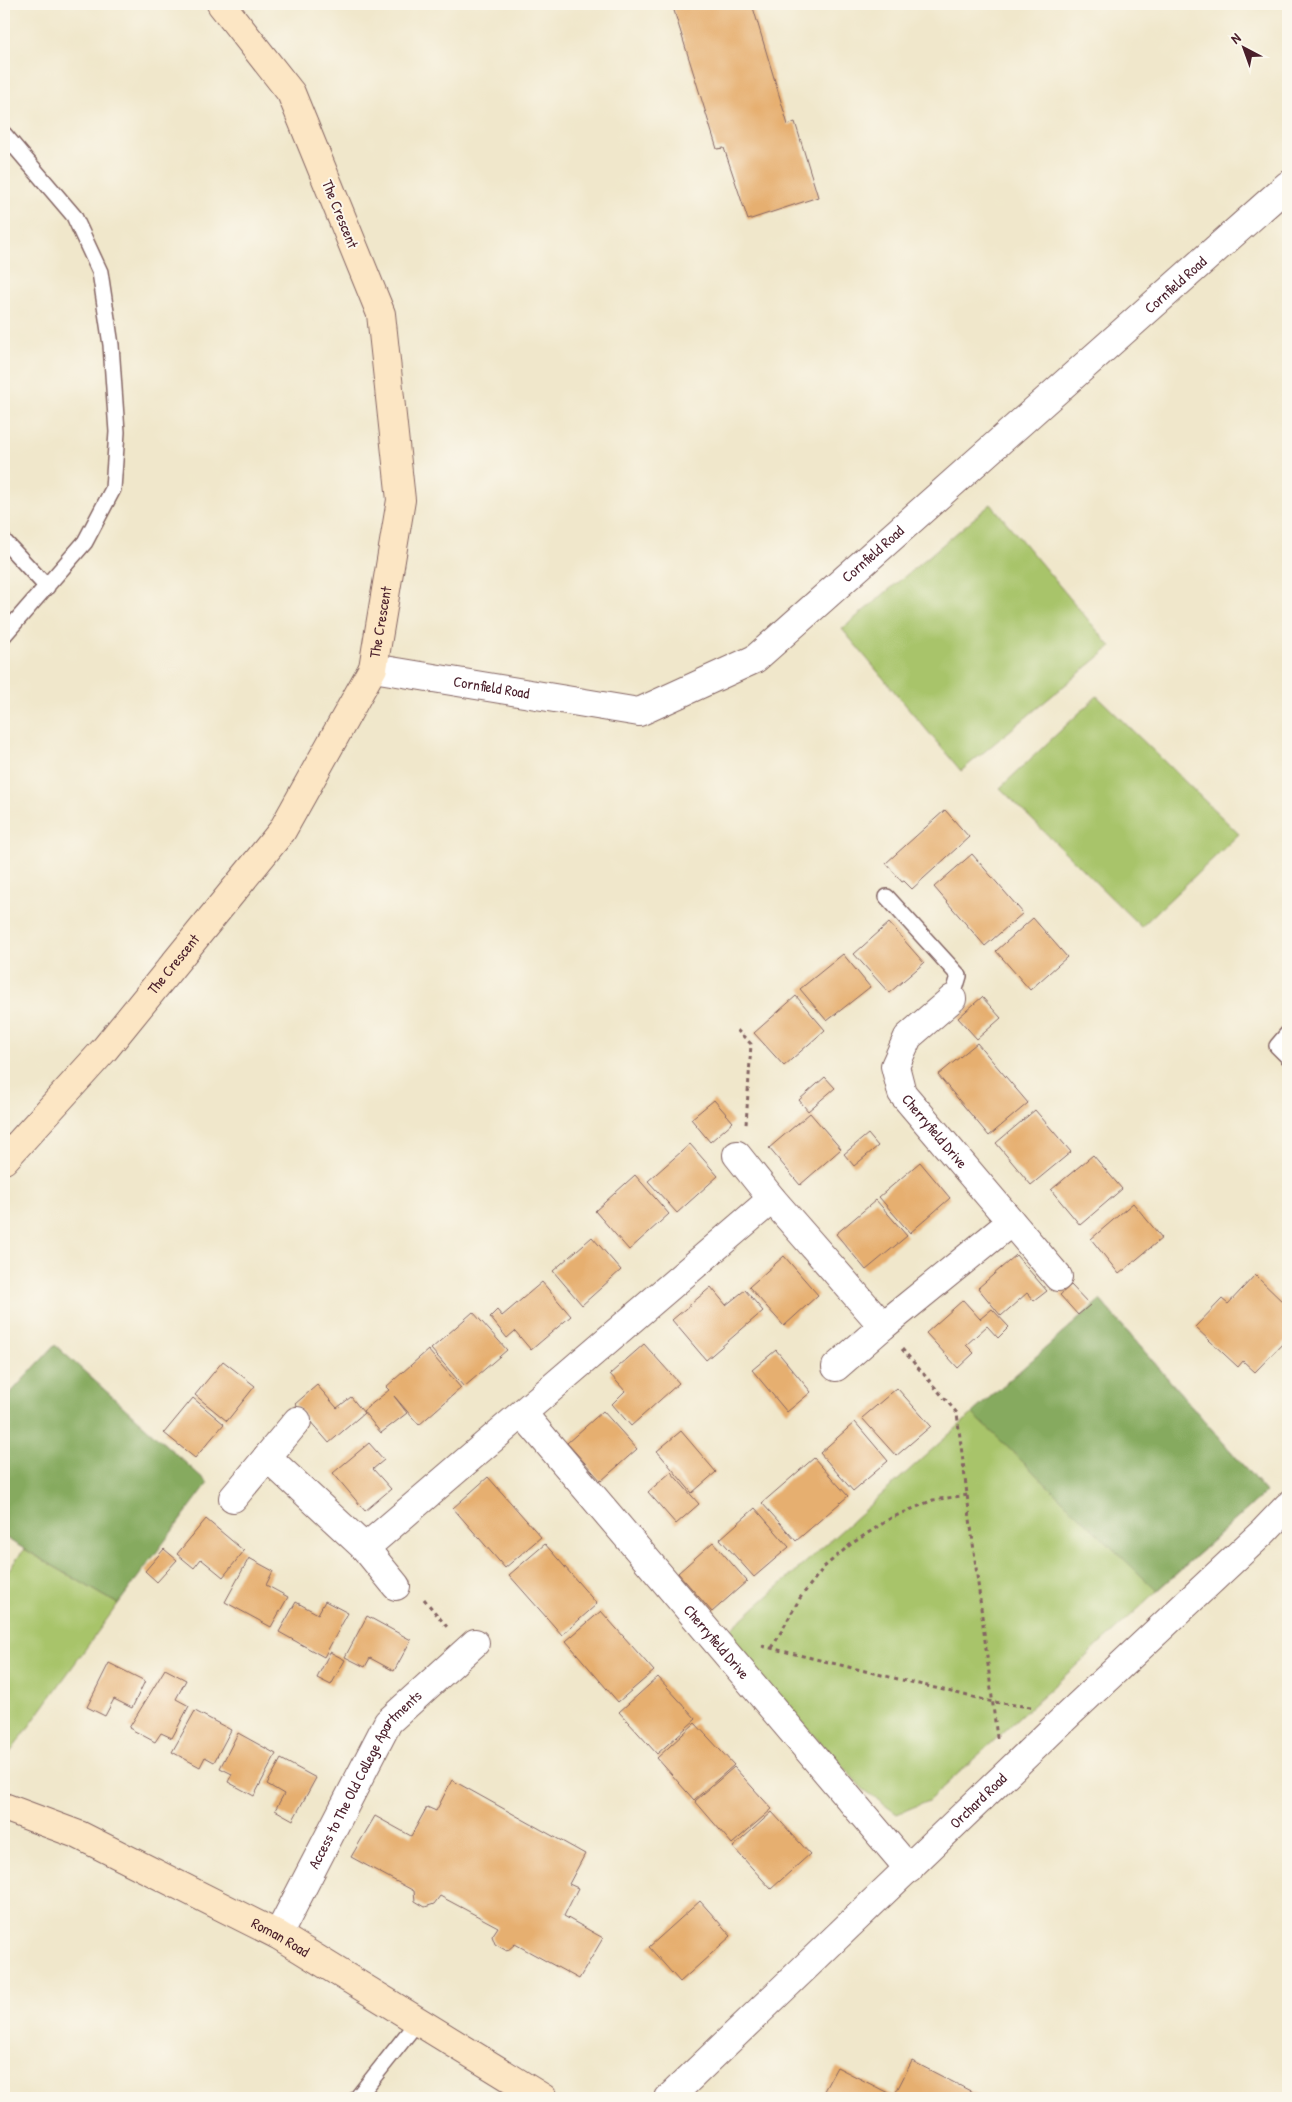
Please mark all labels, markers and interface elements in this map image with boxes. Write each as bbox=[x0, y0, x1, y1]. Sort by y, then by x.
north arrow bbox=[1220, 22, 1270, 72]
text: N bbox=[1226, 28, 1245, 47]
street label: The Crescent bbox=[317, 176, 364, 252]
street label: Cornfield Road bbox=[1140, 251, 1211, 318]
street label: Cornfield Road bbox=[837, 520, 908, 587]
street label: The Crescent bbox=[364, 584, 397, 660]
street label: Cornfield Road bbox=[452, 670, 531, 704]
street label: The Crescent bbox=[142, 929, 205, 999]
street label: Cherryfield Drive bbox=[897, 1089, 973, 1173]
street label: Cherryfield Drive bbox=[679, 1600, 755, 1684]
street label: Access to The Old College Apartments bbox=[303, 1685, 426, 1872]
street label: Orchard Road bbox=[945, 1768, 1011, 1833]
street label: Roman Road bbox=[248, 1912, 314, 1962]

